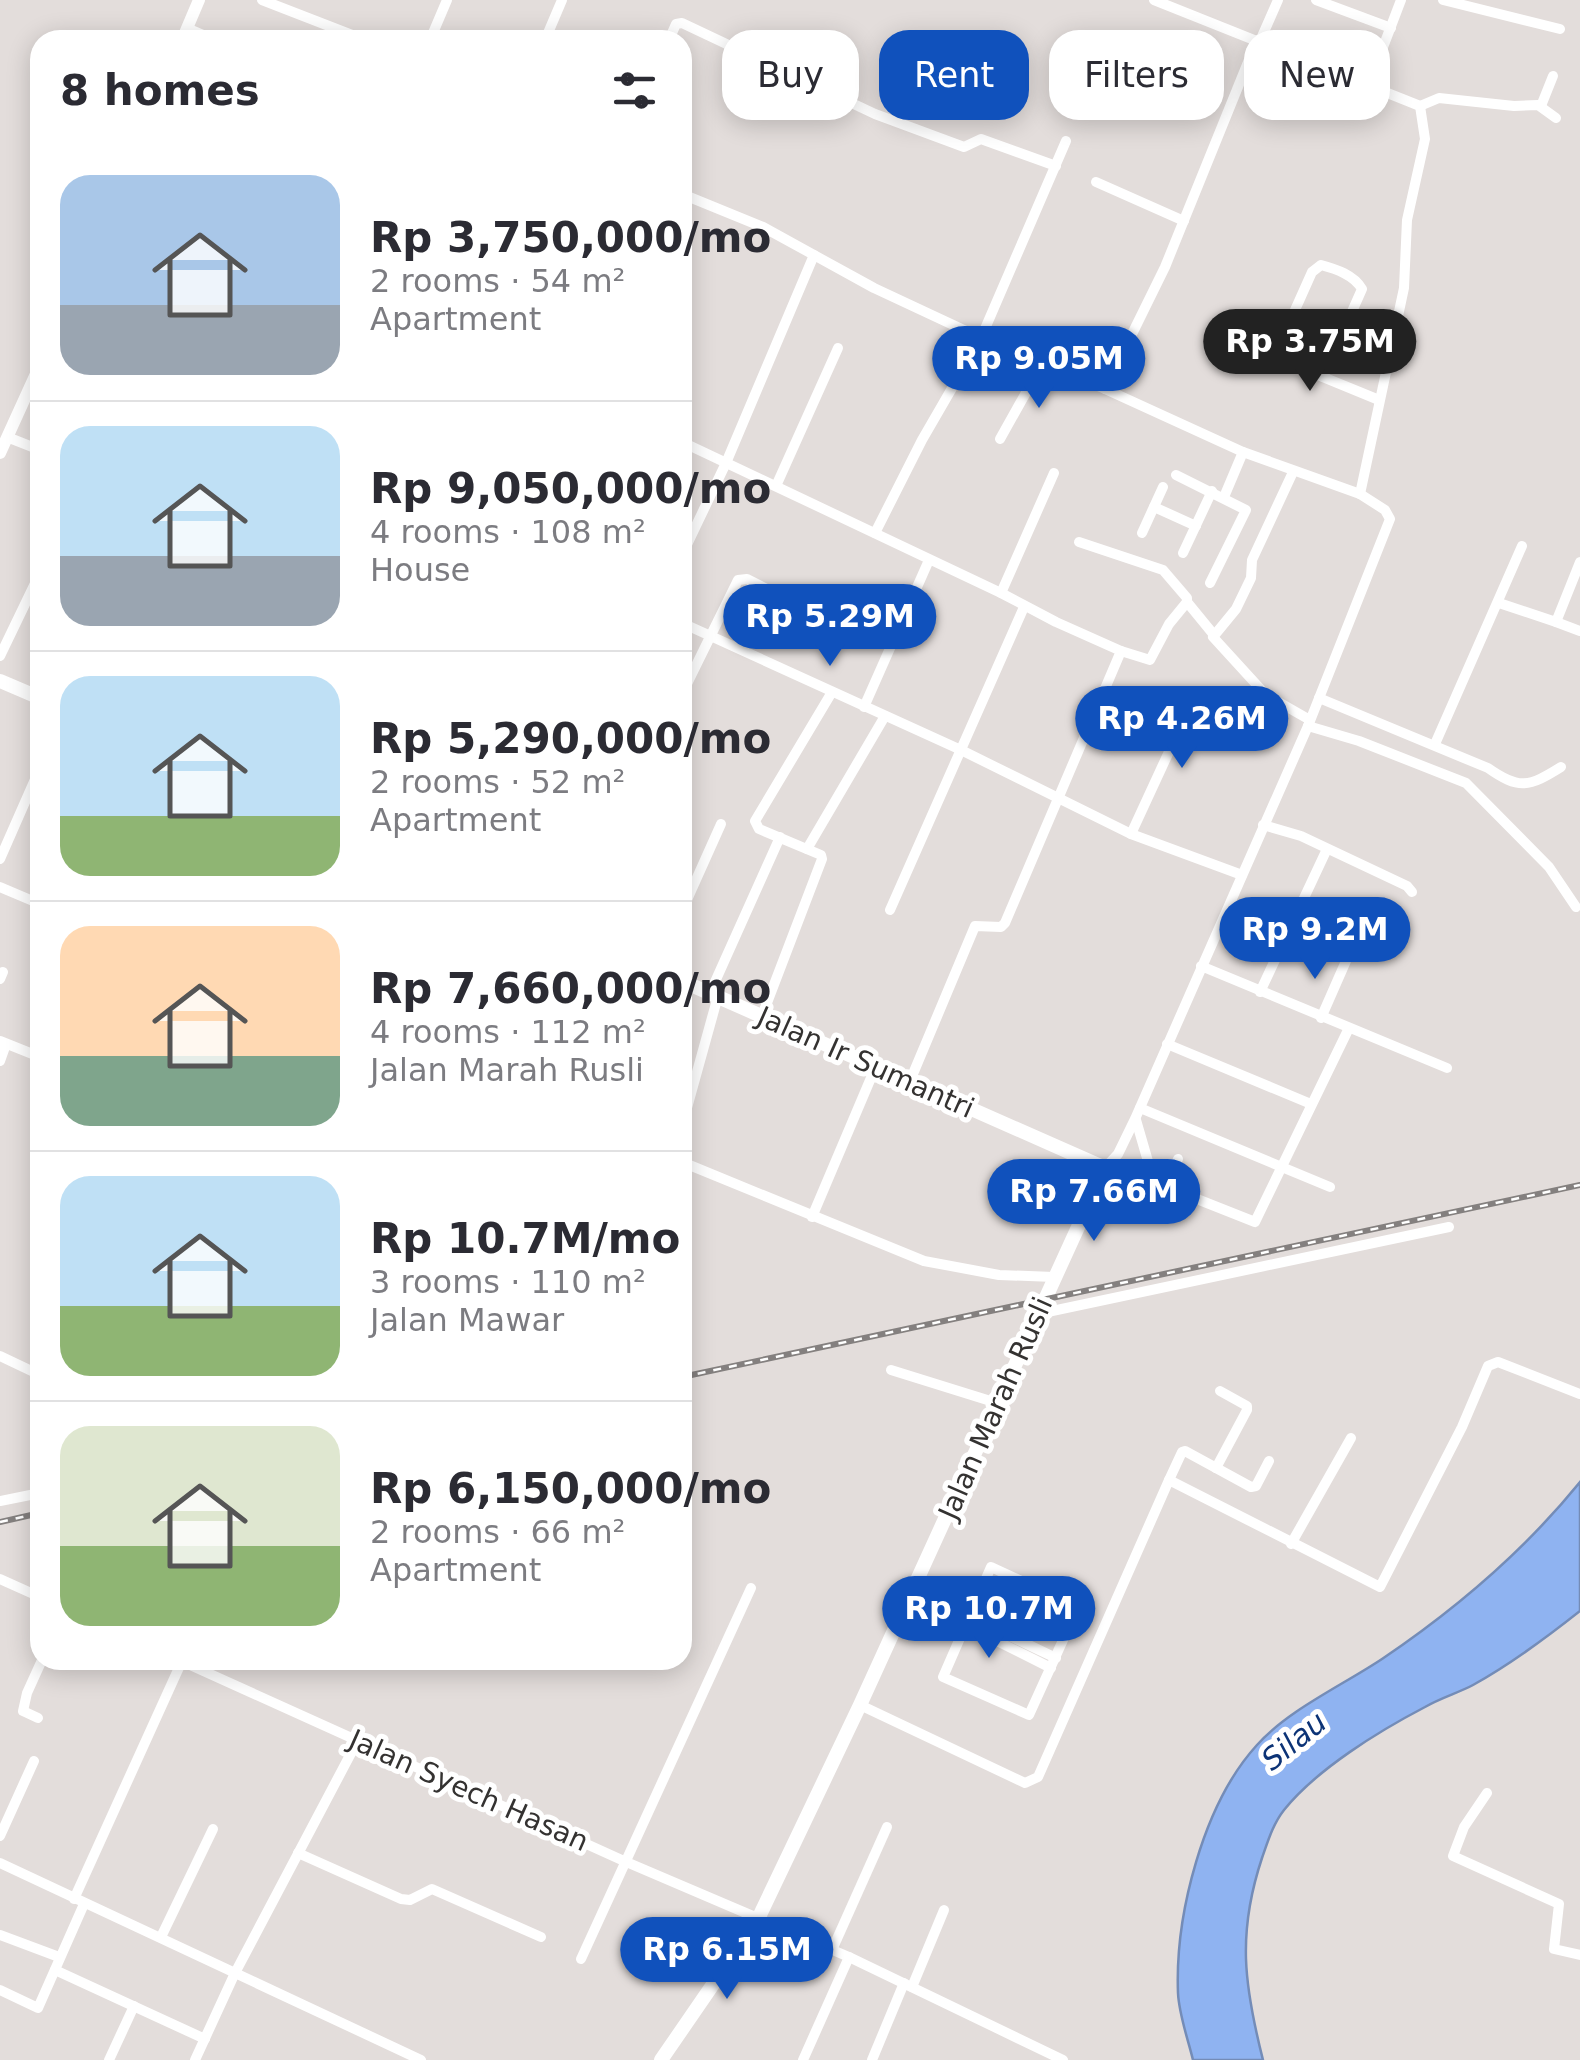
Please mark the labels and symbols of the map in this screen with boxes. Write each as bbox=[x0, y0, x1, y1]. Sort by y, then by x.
pin: Rp 3.75M bbox=[1207, 309, 1413, 394]
pin: Rp 9.05M bbox=[936, 326, 1142, 411]
pin: Rp 5.29M bbox=[727, 584, 933, 669]
pin: Rp 4.26M bbox=[1079, 686, 1285, 771]
pin: Rp 9.2M bbox=[1223, 897, 1407, 982]
street label: Jalan Ir Sumantri bbox=[751, 999, 979, 1125]
pin: Rp 7.66M bbox=[991, 1159, 1197, 1244]
street label: Jalan Marah Rusli bbox=[931, 1292, 1059, 1526]
pin: Rp 10.7M bbox=[886, 1576, 1092, 1661]
water label: Silau bbox=[1254, 1704, 1333, 1777]
street label: Jalan Syech Hasan bbox=[342, 1722, 594, 1858]
pin: Rp 6.15M bbox=[624, 1917, 830, 2002]

